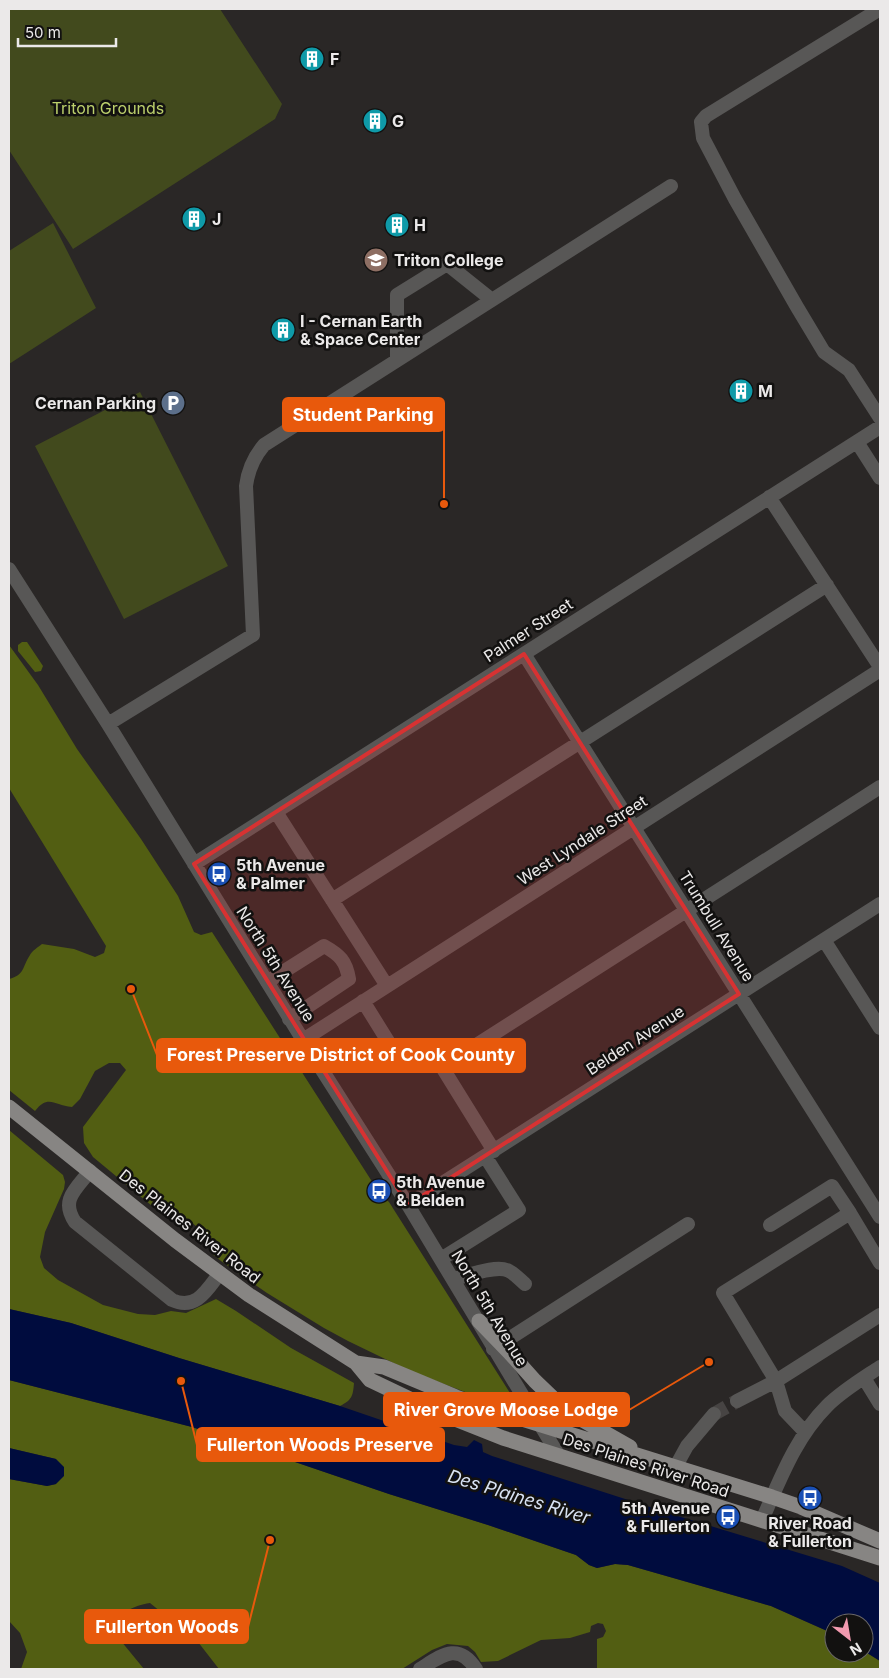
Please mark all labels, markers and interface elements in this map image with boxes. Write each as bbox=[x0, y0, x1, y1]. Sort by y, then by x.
scale bar bbox=[18, 15, 115, 47]
text: 50 m bbox=[25, 23, 61, 42]
building icon: F bbox=[299, 46, 325, 72]
place label: F bbox=[330, 49, 339, 69]
park label: Triton Grounds bbox=[52, 98, 164, 118]
building icon: G bbox=[362, 108, 388, 134]
place label: G bbox=[392, 111, 404, 131]
building icon: J bbox=[181, 206, 207, 232]
place label: J bbox=[212, 209, 221, 229]
building icon: H bbox=[384, 212, 410, 238]
place label: H bbox=[414, 215, 426, 235]
school or university icon: Triton College bbox=[363, 247, 389, 273]
place label: Triton College bbox=[394, 250, 504, 270]
place label: I - Cernan Earth & Space Center bbox=[300, 311, 422, 349]
building icon: I - Cernan Earth & Space Center bbox=[270, 317, 296, 343]
building icon: M bbox=[728, 378, 754, 404]
place label: M bbox=[758, 381, 773, 401]
parking icon: Cernan Parking bbox=[160, 390, 186, 416]
place label: Cernan Parking bbox=[35, 393, 156, 413]
callout: Student Parking bbox=[283, 398, 444, 431]
text: Student Parking bbox=[292, 404, 434, 425]
street label: Palmer Street bbox=[480, 594, 576, 666]
street label: West Lyndale Street bbox=[513, 791, 651, 889]
place label: 5th Avenue & Palmer bbox=[236, 855, 325, 893]
bus stop icon: 5th Avenue & Palmer bbox=[206, 861, 232, 887]
street label: Trumbull Avenue bbox=[675, 867, 759, 985]
street label: North 5th Avenue bbox=[232, 903, 320, 1025]
street label: Belden Avenue bbox=[582, 1001, 688, 1079]
callout: Forest Preserve District of Cook County bbox=[157, 1039, 525, 1072]
text: Forest Preserve District of Cook County bbox=[167, 1044, 515, 1065]
street label: Des Plaines River Road bbox=[115, 1165, 265, 1287]
place label: 5th Avenue & Belden bbox=[396, 1172, 485, 1210]
bus stop icon: 5th Avenue & Belden bbox=[366, 1178, 392, 1204]
street label: North 5th Avenue bbox=[447, 1246, 533, 1370]
callout: River Grove Moose Lodge bbox=[384, 1393, 629, 1426]
text: River Grove Moose Lodge bbox=[394, 1399, 619, 1420]
callout: Fullerton Woods Preserve bbox=[197, 1428, 444, 1461]
street label: Des Plaines River Road bbox=[560, 1429, 732, 1501]
text: Fullerton Woods Preserve bbox=[207, 1434, 434, 1455]
water label: Des Plaines River bbox=[445, 1465, 594, 1528]
bus stop icon: River Road & Fullerton bbox=[797, 1485, 823, 1511]
place label: 5th Avenue & Fullerton bbox=[621, 1498, 710, 1536]
bus stop icon: 5th Avenue & Fullerton bbox=[715, 1504, 741, 1530]
place label: River Road & Fullerton bbox=[768, 1513, 852, 1551]
callout: Fullerton Woods bbox=[85, 1610, 248, 1643]
north arrow bbox=[824, 1613, 874, 1663]
text: Fullerton Woods bbox=[95, 1616, 239, 1637]
text: N bbox=[847, 1640, 865, 1660]

